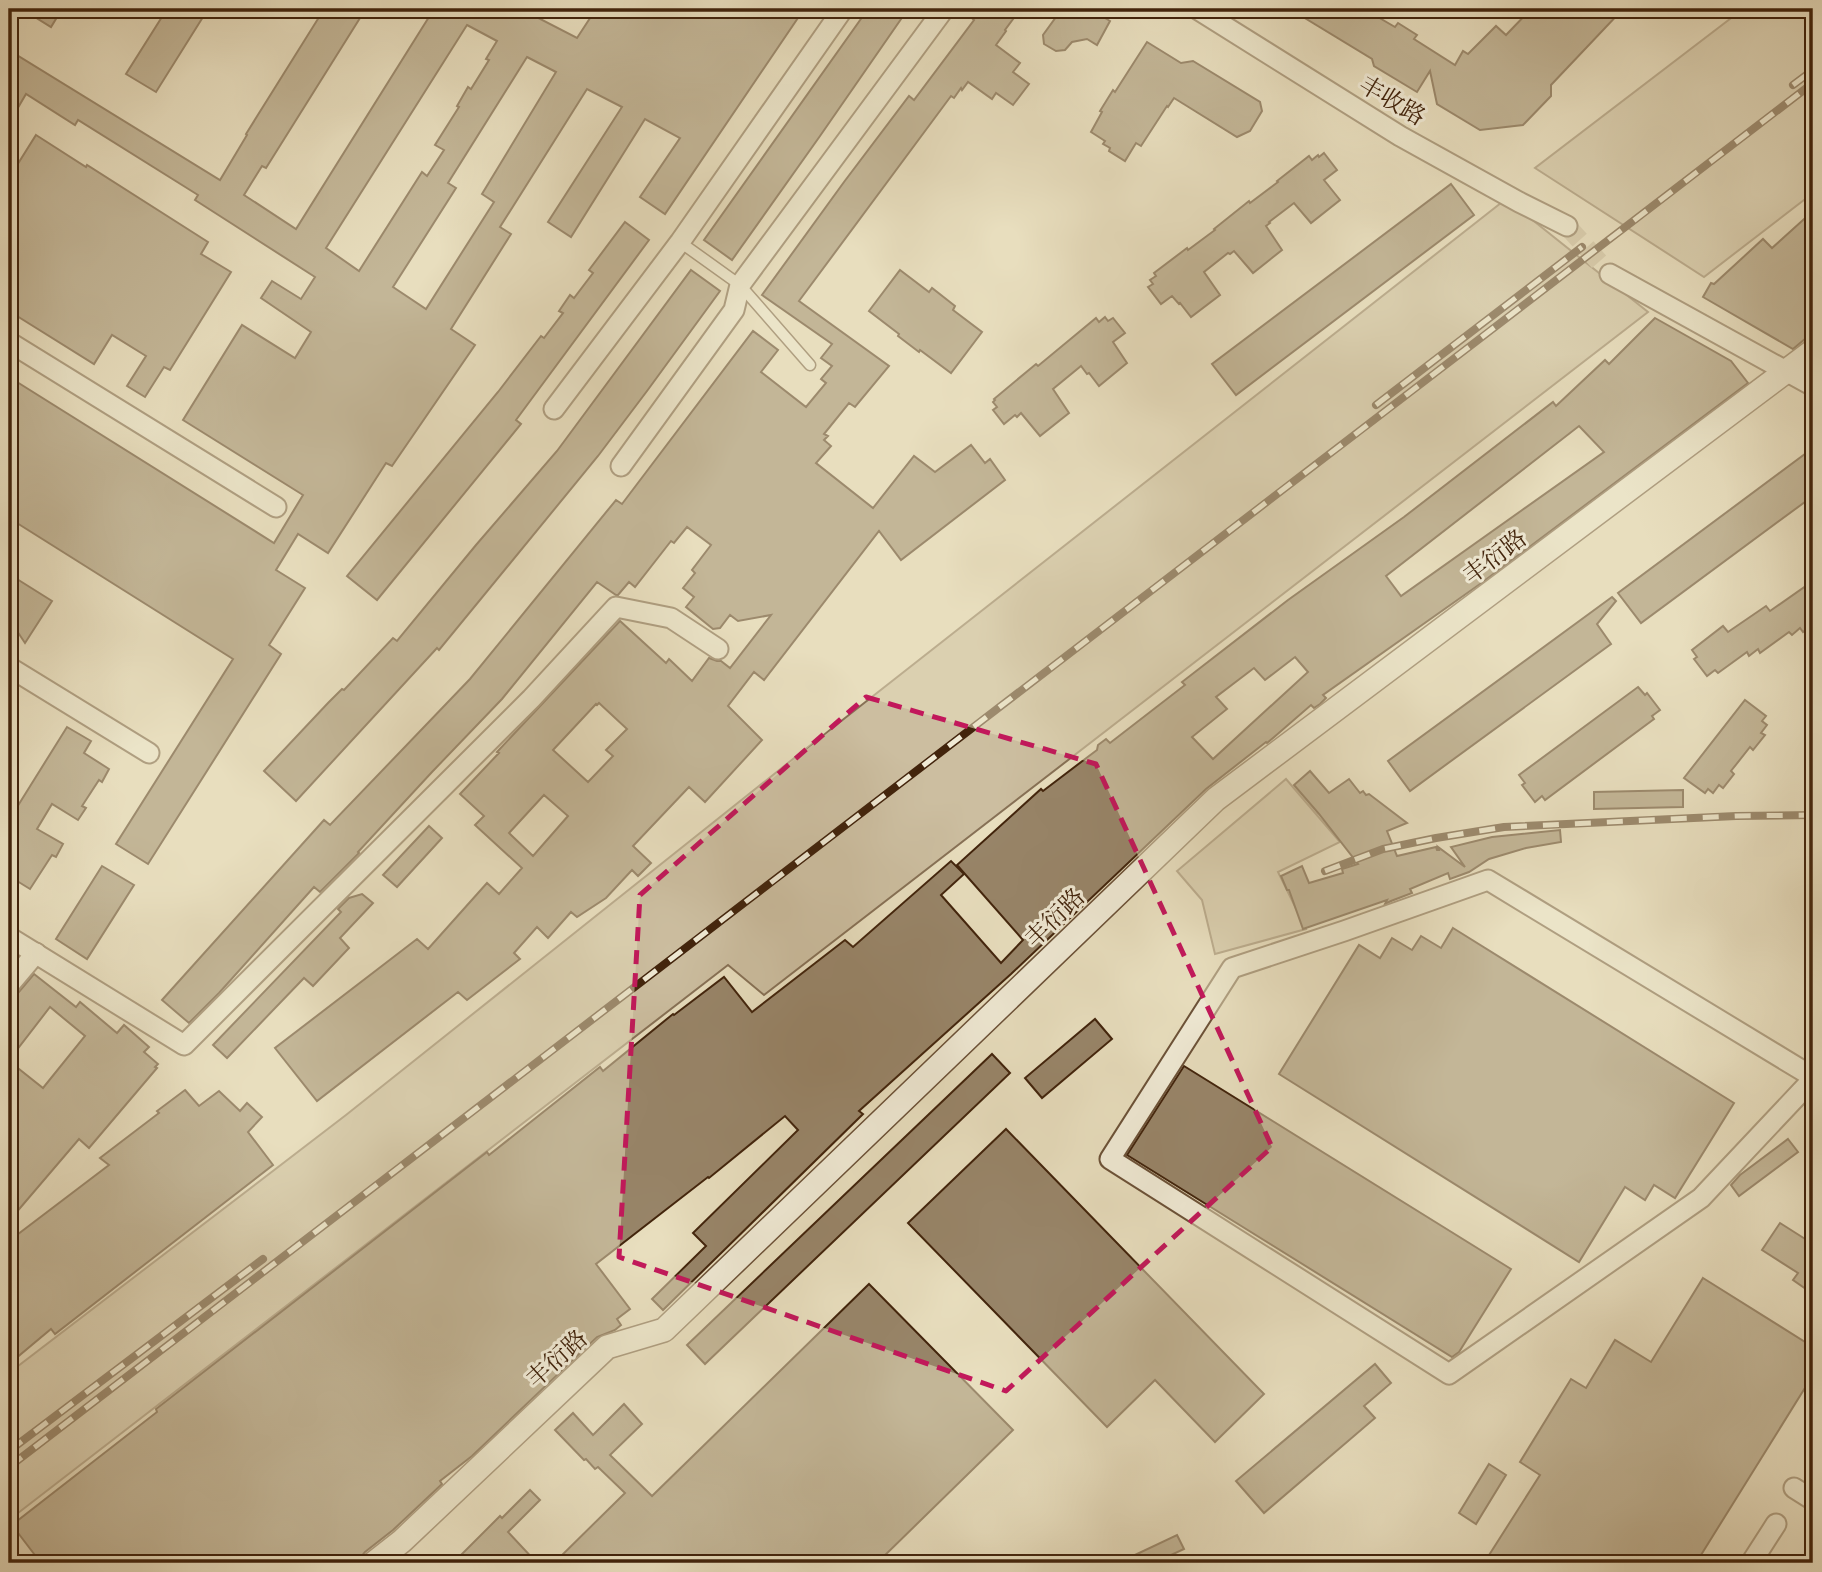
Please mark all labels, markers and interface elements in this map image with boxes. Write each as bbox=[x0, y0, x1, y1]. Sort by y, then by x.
street label: 丰收路 bbox=[1353, 69, 1431, 133]
street label: 丰衍路 bbox=[1457, 523, 1533, 591]
street label: 丰衍路 bbox=[1018, 882, 1092, 954]
street label: 丰衍路 bbox=[520, 1323, 594, 1395]

